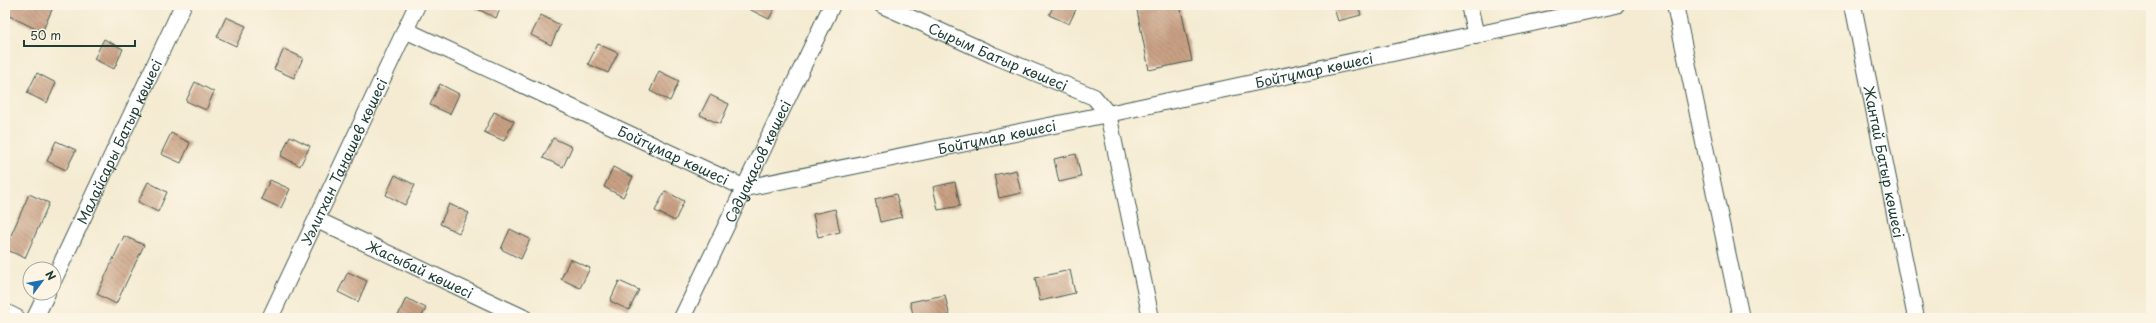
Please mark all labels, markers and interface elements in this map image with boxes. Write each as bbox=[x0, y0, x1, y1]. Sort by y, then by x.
street label: Сырым Батыр көшесі bbox=[925, 17, 1071, 95]
scale bar bbox=[24, 22, 135, 48]
text: 50 m bbox=[30, 26, 61, 44]
street label: Бойтұмар көшесі bbox=[1253, 47, 1375, 93]
street label: Малайсары Батыр көшесі bbox=[71, 56, 167, 227]
street label: Уәлитхан Танашев көшесі bbox=[295, 75, 392, 248]
street label: Жантай Батыр көшесі bbox=[1859, 83, 1910, 240]
street label: Сәдуақасов көшесі bbox=[719, 96, 796, 226]
street label: Бойтұмар көшесі bbox=[936, 114, 1058, 159]
street label: Бойтұмар көшесі bbox=[615, 120, 732, 190]
street label: Жасыбай көшесі bbox=[363, 235, 477, 303]
north arrow bbox=[22, 261, 62, 301]
text: N bbox=[41, 267, 61, 284]

